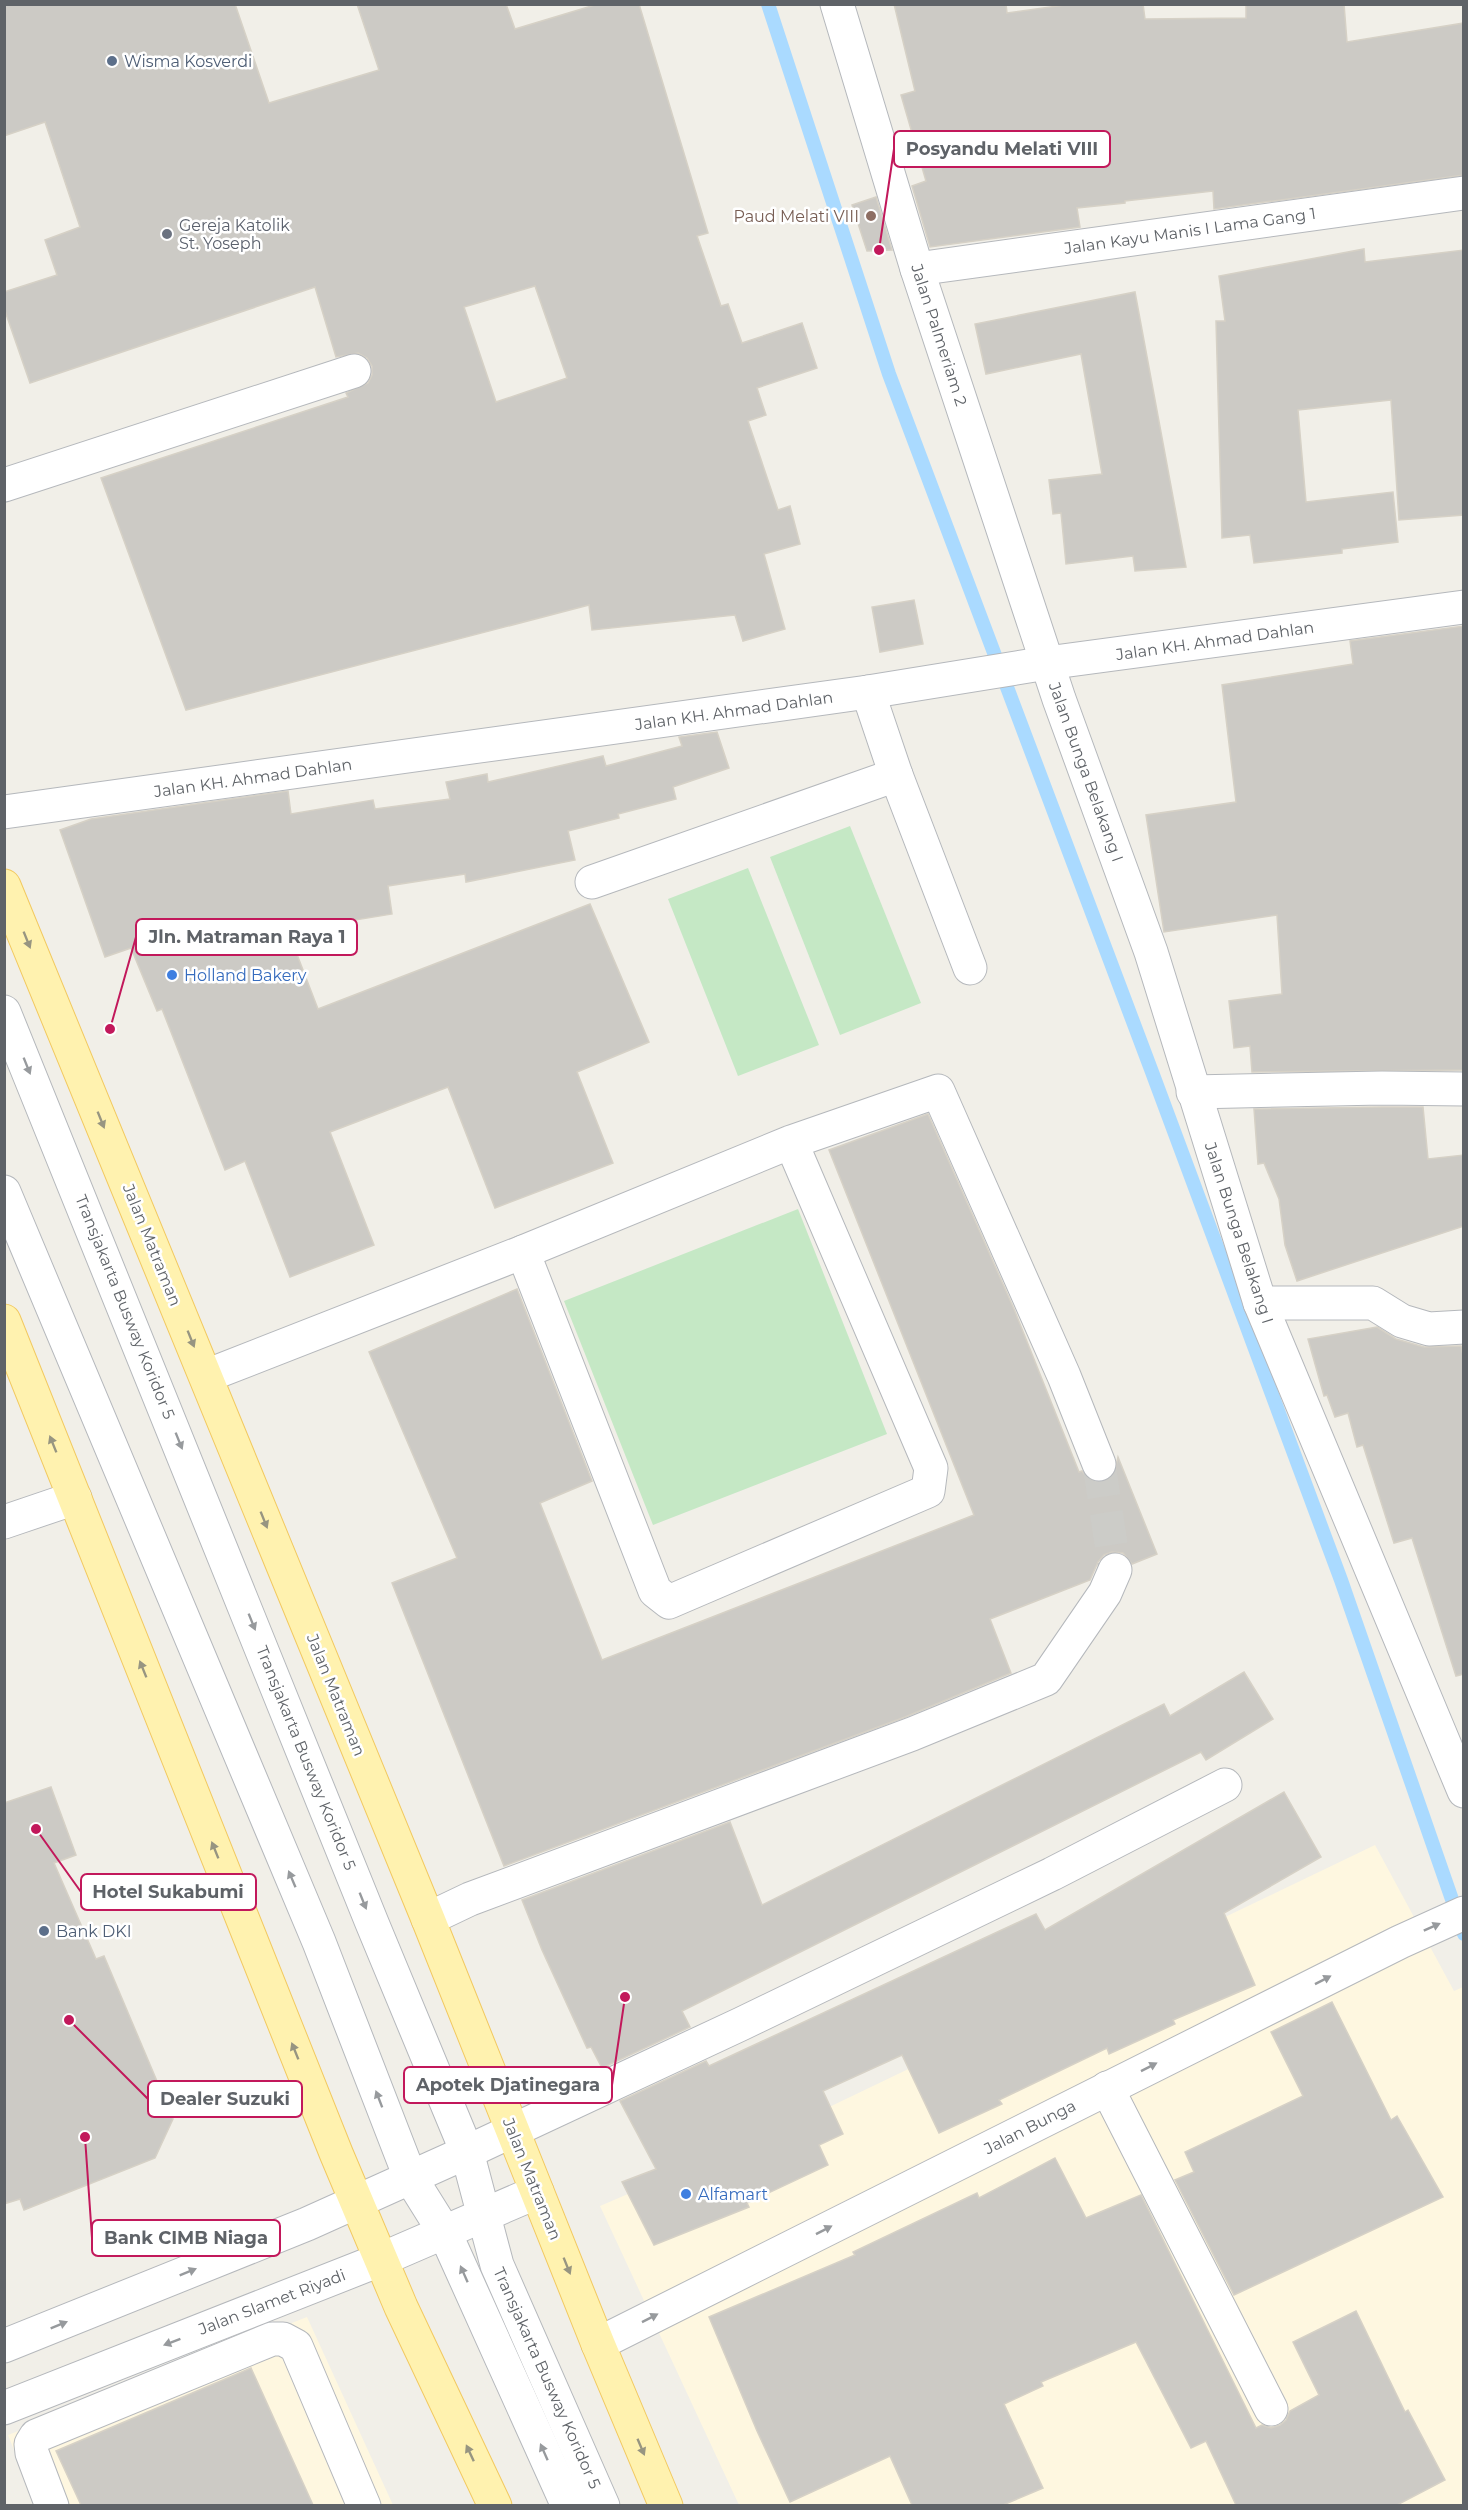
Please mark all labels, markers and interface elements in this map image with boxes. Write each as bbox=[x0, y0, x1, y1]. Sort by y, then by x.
place label: Wisma Kosverdi bbox=[124, 52, 252, 71]
marker: Wisma Kosverdi bbox=[105, 54, 119, 68]
callout: Posyandu Melati VIII bbox=[894, 131, 1110, 167]
text: Posyandu Melati VIII bbox=[906, 138, 1098, 160]
street label: Jalan Kayu Manis I Lama Gang 1 bbox=[1062, 204, 1317, 258]
place label: Paud Melati VIII bbox=[733, 207, 859, 226]
marker: Paud Melati VIII bbox=[864, 209, 878, 223]
place label: Gereja Katolik St. Yoseph bbox=[179, 216, 290, 253]
marker: Gereja Katolik St. Yoseph bbox=[160, 227, 174, 241]
street label: Jalan Palmeriam 2 bbox=[907, 261, 971, 408]
street label: Jalan KH. Ahmad Dahlan bbox=[1114, 618, 1315, 664]
street label: Jalan Bunga Belakang I bbox=[1044, 679, 1127, 864]
street label: Jalan KH. Ahmad Dahlan bbox=[633, 688, 834, 734]
street label: Jalan KH. Ahmad Dahlan bbox=[152, 755, 353, 801]
callout: Jln. Matraman Raya 1 bbox=[136, 919, 357, 955]
text: Jln. Matraman Raya 1 bbox=[148, 926, 345, 948]
one-way arrow bbox=[22, 931, 32, 949]
place label: Holland Bakery bbox=[184, 966, 307, 985]
marker: Holland Bakery bbox=[165, 968, 179, 982]
one-way arrow bbox=[23, 1057, 32, 1075]
one-way arrow bbox=[97, 1111, 106, 1129]
street label: Jalan Bunga Belakang I bbox=[1200, 1139, 1277, 1326]
street label: Jalan Matraman bbox=[118, 1180, 185, 1309]
street label: Transjakarta Busway Koridor 5 bbox=[71, 1192, 179, 1422]
one-way arrow bbox=[186, 1331, 196, 1349]
one-way arrow bbox=[175, 1432, 184, 1450]
one-way arrow bbox=[48, 1434, 58, 1452]
one-way arrow bbox=[260, 1511, 269, 1529]
one-way arrow bbox=[248, 1613, 257, 1631]
street label: Jalan Matraman bbox=[302, 1630, 369, 1759]
street label: Transjakarta Busway Koridor 5 bbox=[252, 1643, 360, 1873]
one-way arrow bbox=[138, 1659, 148, 1677]
one-way arrow bbox=[210, 1841, 219, 1859]
one-way arrow bbox=[287, 1870, 296, 1888]
callout: Hotel Sukabumi bbox=[81, 1874, 256, 1910]
text: Hotel Sukabumi bbox=[92, 1881, 244, 1903]
one-way arrow bbox=[358, 1892, 368, 1910]
place label: Bank DKI bbox=[56, 1922, 132, 1941]
one-way arrow bbox=[1423, 1923, 1440, 1932]
marker: Bank DKI bbox=[37, 1924, 51, 1938]
one-way arrow bbox=[1315, 1975, 1332, 1985]
one-way arrow bbox=[290, 2041, 300, 2059]
one-way arrow bbox=[1140, 2062, 1157, 2072]
callout: Apotek Djatinegara bbox=[404, 2067, 612, 2103]
text: Apotek Djatinegara bbox=[415, 2074, 600, 2096]
callout: Dealer Suzuki bbox=[148, 2081, 302, 2117]
text: Dealer Suzuki bbox=[160, 2088, 290, 2110]
one-way arrow bbox=[374, 2090, 384, 2108]
street label: Jalan Bunga bbox=[980, 2096, 1079, 2159]
street label: Jalan Matraman bbox=[498, 2114, 565, 2243]
place label: Alfamart bbox=[698, 2185, 769, 2204]
marker: Alfamart bbox=[679, 2187, 693, 2201]
callout: Bank CIMB Niaga bbox=[92, 2220, 280, 2256]
one-way arrow bbox=[816, 2225, 833, 2235]
text: Bank CIMB Niaga bbox=[104, 2227, 268, 2249]
one-way arrow bbox=[563, 2257, 572, 2275]
street label: Transjakarta Busway Koridor 5 bbox=[489, 2264, 605, 2492]
street label: Jalan Slamet Riyadi bbox=[195, 2265, 348, 2339]
one-way arrow bbox=[459, 2266, 468, 2283]
one-way arrow bbox=[180, 2267, 198, 2277]
one-way arrow bbox=[641, 2313, 659, 2323]
one-way arrow bbox=[50, 2319, 68, 2329]
one-way arrow bbox=[163, 2337, 181, 2347]
one-way arrow bbox=[636, 2438, 646, 2456]
one-way arrow bbox=[539, 2443, 549, 2461]
one-way arrow bbox=[466, 2444, 475, 2461]

